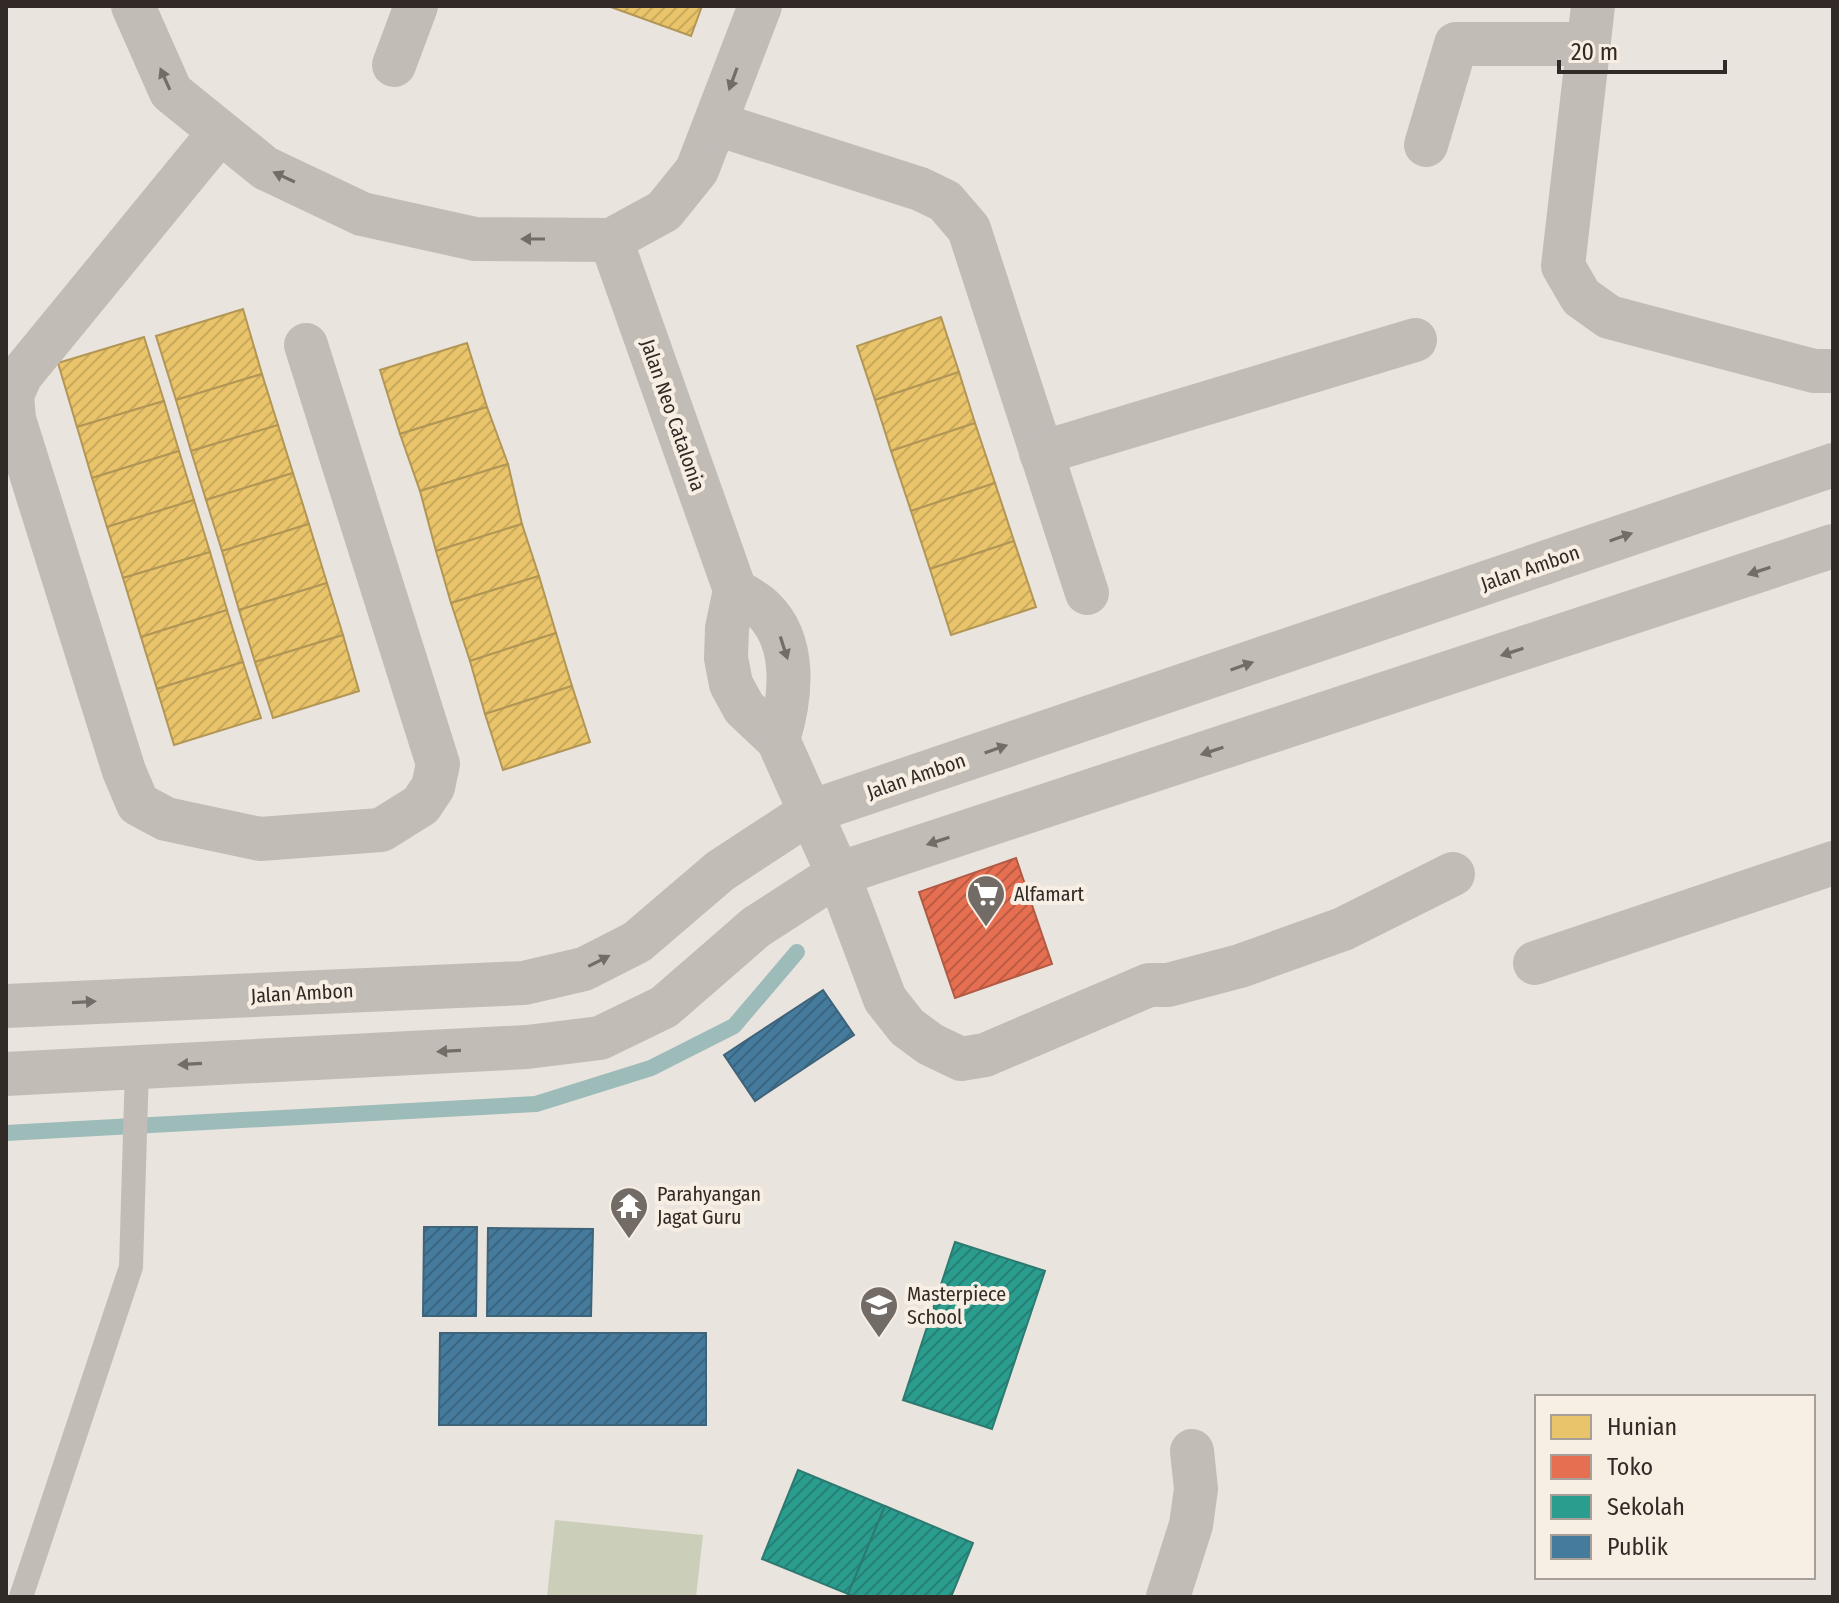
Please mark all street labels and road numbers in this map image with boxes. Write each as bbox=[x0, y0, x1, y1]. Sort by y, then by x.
street label: Jalan Neo Catalonia bbox=[636, 336, 710, 494]
street label: Jalan Ambon bbox=[1477, 540, 1583, 596]
street label: Jalan Ambon bbox=[863, 748, 969, 804]
street label: Jalan Ambon bbox=[250, 978, 354, 1008]

